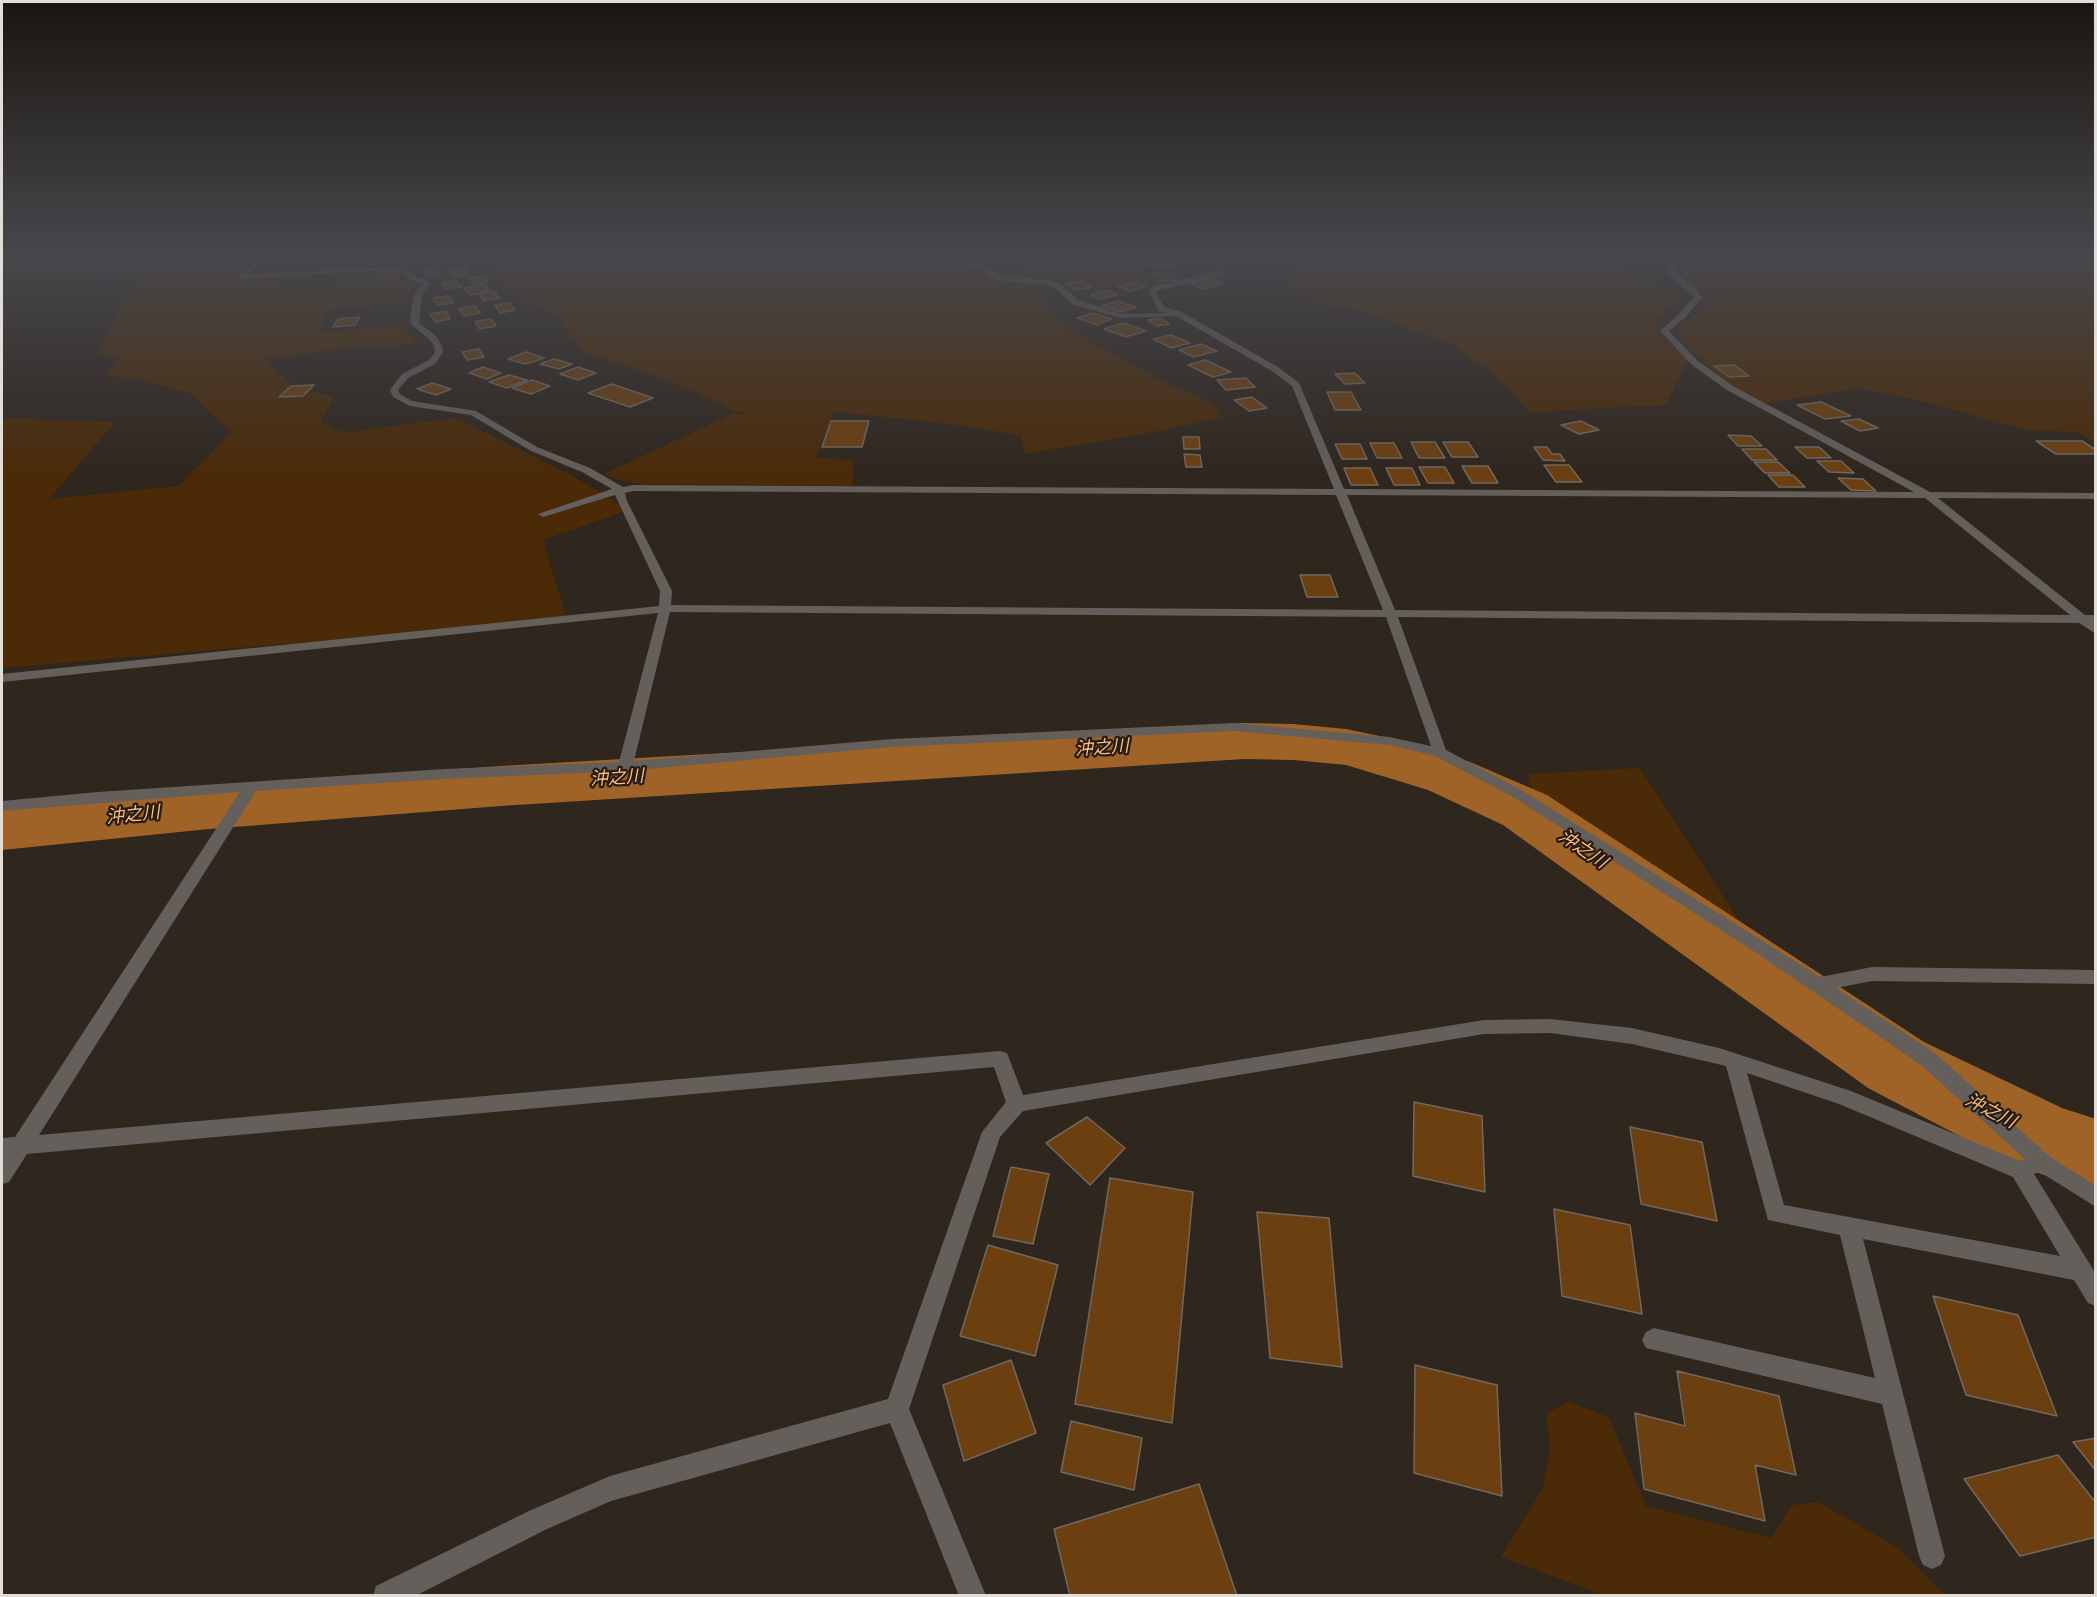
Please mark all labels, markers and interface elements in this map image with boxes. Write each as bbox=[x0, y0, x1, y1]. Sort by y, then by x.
water label: 沖之川 bbox=[1074, 736, 1130, 762]
water label: 沖之川 bbox=[589, 766, 645, 792]
water label: 沖之川 bbox=[105, 802, 161, 830]
water label: 沖之川 bbox=[1554, 826, 1610, 874]
water label: 沖之川 bbox=[1961, 1090, 2019, 1134]

